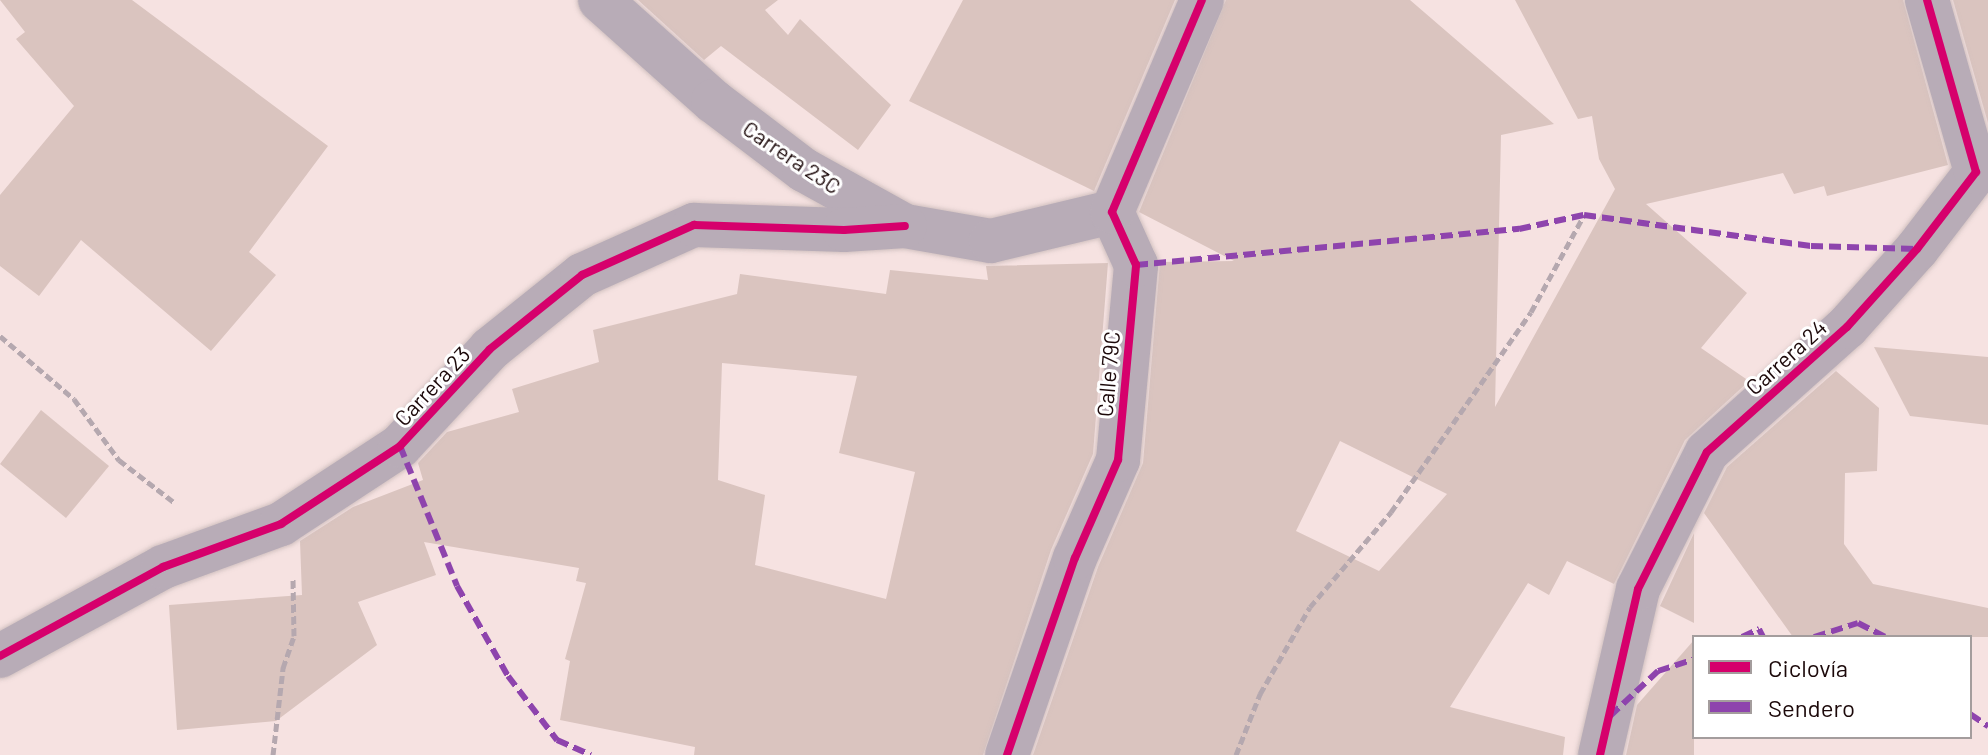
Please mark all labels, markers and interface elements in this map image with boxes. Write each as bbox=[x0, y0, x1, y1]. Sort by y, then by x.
street label: Carrera 23C bbox=[738, 115, 846, 199]
street label: Carrera 24 bbox=[1740, 314, 1832, 400]
street label: Calle 79C bbox=[1091, 330, 1125, 418]
street label: Carrera 23 bbox=[389, 341, 475, 431]
legend bbox=[1692, 635, 1972, 739]
text: Ciclovía bbox=[1768, 653, 1848, 682]
text: Sendero bbox=[1768, 693, 1855, 722]

